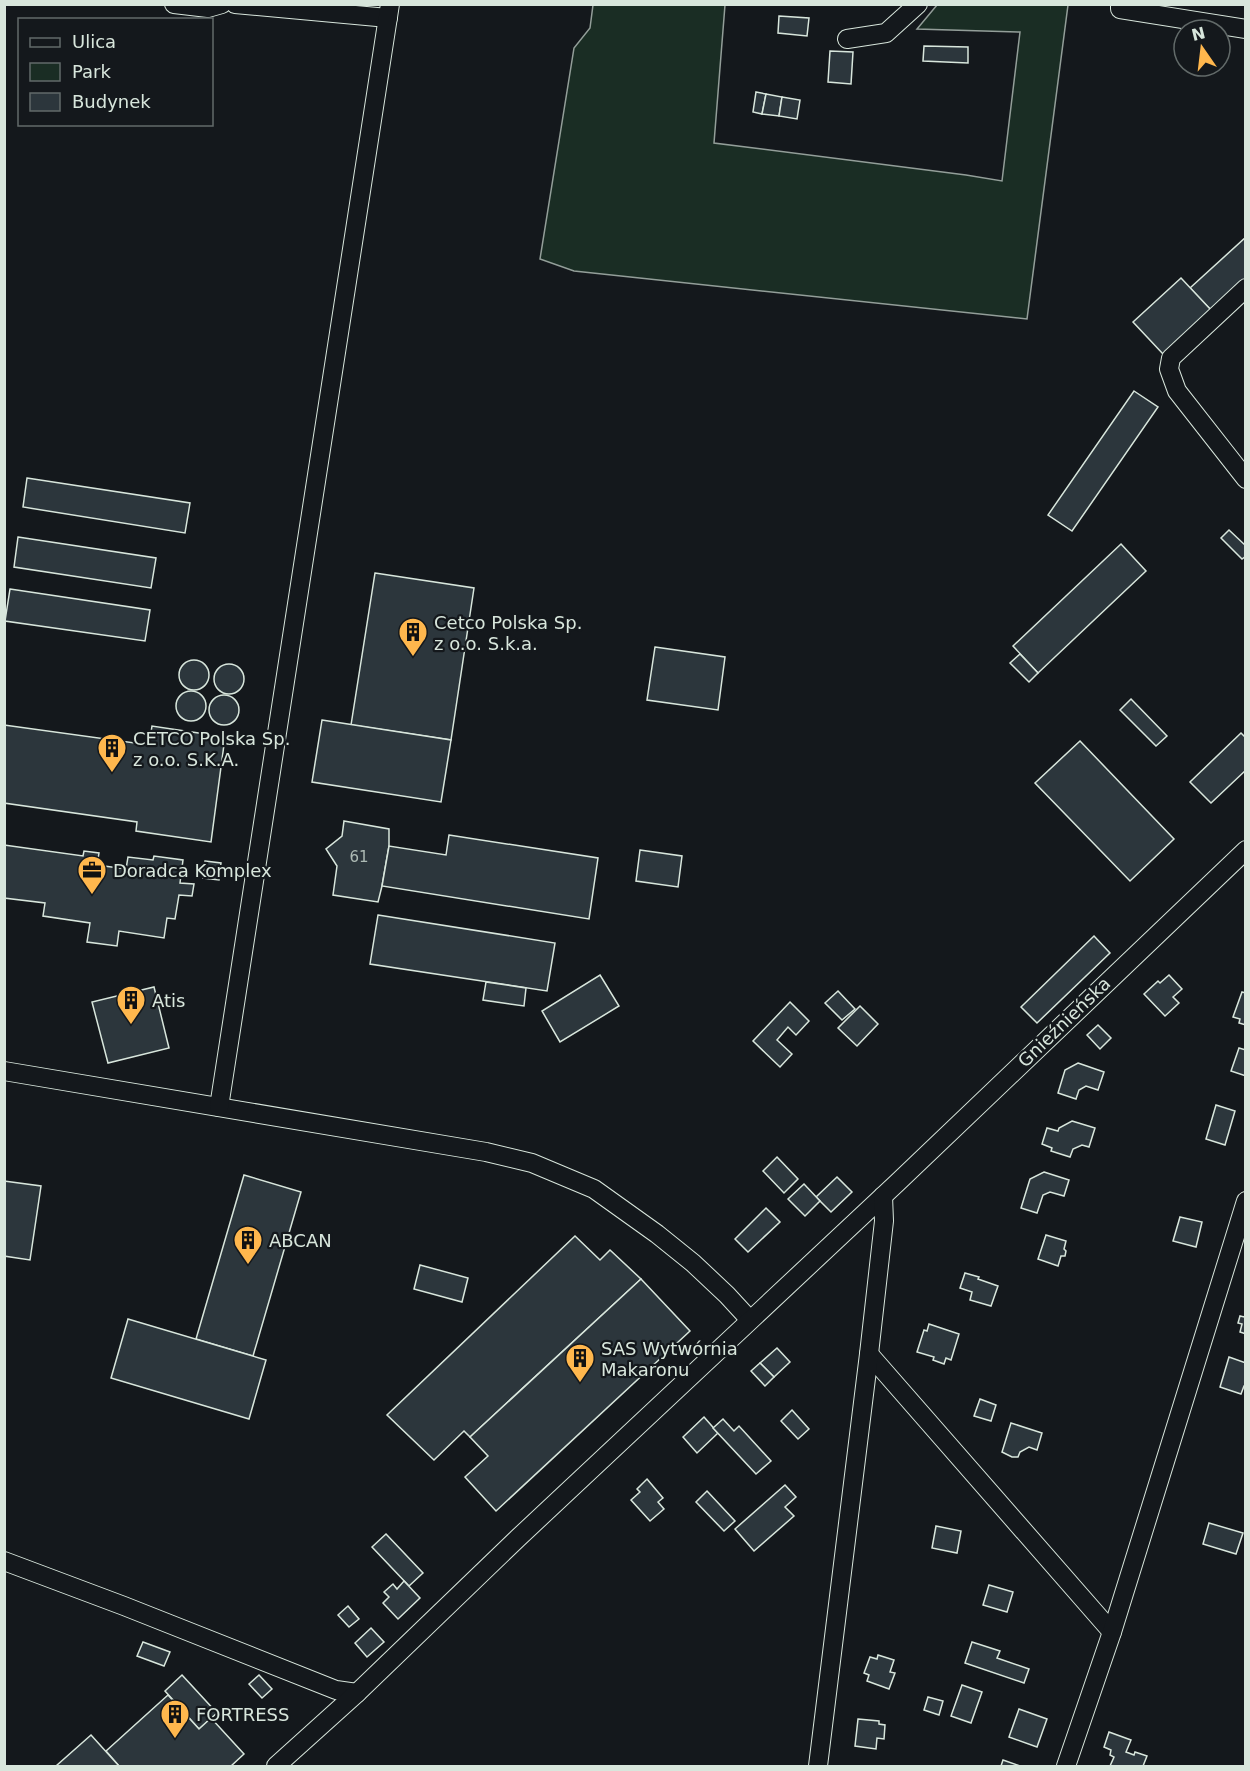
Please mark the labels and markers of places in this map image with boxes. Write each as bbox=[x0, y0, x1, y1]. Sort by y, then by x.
place label: Cetco Polska Sp. z o.o. S.k.a. bbox=[434, 612, 582, 654]
building icon: Cetco Polska Sp. z o.o. S.k.a. bbox=[397, 616, 429, 658]
place label: CETCO Polska Sp. z o.o. S.K.A. bbox=[133, 728, 290, 770]
building icon: CETCO Polska Sp. z o.o. S.K.A. bbox=[96, 732, 128, 774]
office icon: Doradca Komplex bbox=[76, 854, 108, 896]
place label: Doradca Komplex bbox=[113, 860, 272, 881]
building icon: Atis bbox=[115, 984, 147, 1026]
place label: Atis bbox=[152, 990, 185, 1011]
building icon: ABCAN bbox=[232, 1224, 264, 1266]
place label: ABCAN bbox=[269, 1230, 332, 1251]
place label: SAS Wytwórnia Makaronu bbox=[601, 1338, 738, 1380]
building icon: SAS Wytwórnia Makaronu bbox=[564, 1342, 596, 1384]
building icon: FORTRESS bbox=[159, 1698, 191, 1740]
place label: FORTRESS bbox=[196, 1704, 289, 1725]

